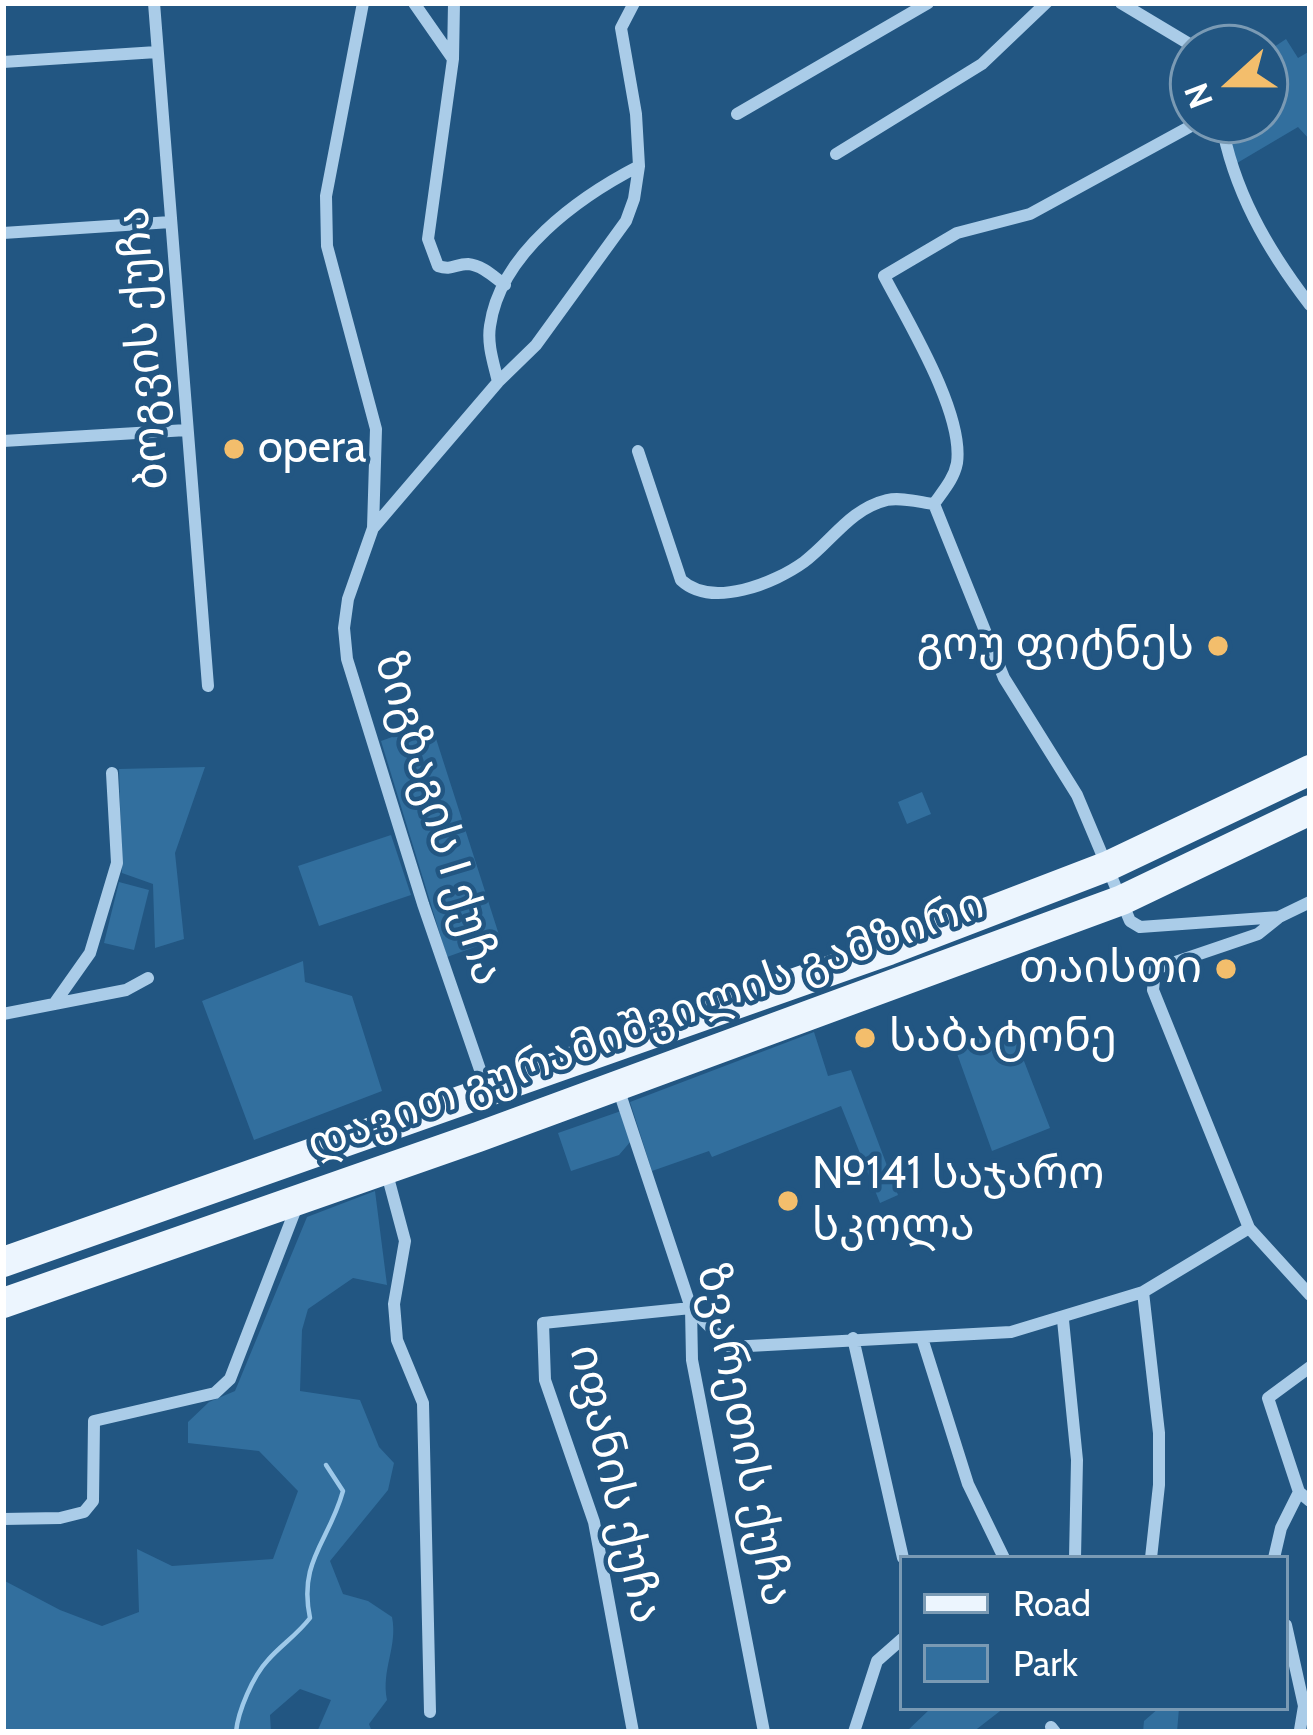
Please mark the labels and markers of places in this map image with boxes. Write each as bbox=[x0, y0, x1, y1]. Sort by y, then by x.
place label: opera bbox=[258, 422, 366, 476]
marker: opera bbox=[221, 436, 247, 462]
place label: გოუ ფიტნეს bbox=[916, 619, 1194, 673]
marker: გოუ ფიტნეს bbox=[1205, 633, 1231, 659]
place label: თაისთი bbox=[1019, 942, 1202, 996]
marker: თაისთი bbox=[1213, 956, 1239, 982]
place label: საბატონე bbox=[889, 1011, 1117, 1065]
marker: საბატონე bbox=[852, 1025, 878, 1051]
place label: №141 საჯარო სკოლა bbox=[812, 1148, 1104, 1254]
marker: №141 საჯარო სკოლა bbox=[775, 1188, 801, 1214]

